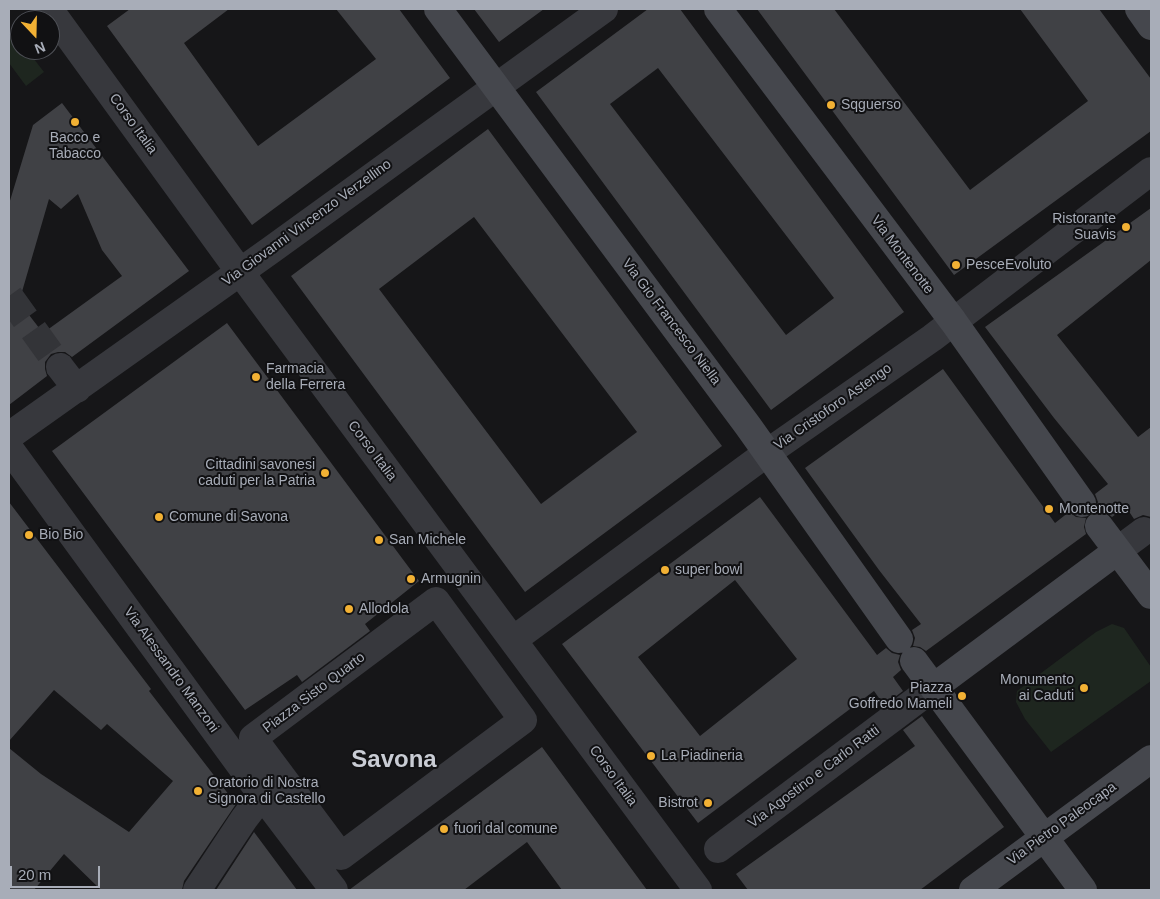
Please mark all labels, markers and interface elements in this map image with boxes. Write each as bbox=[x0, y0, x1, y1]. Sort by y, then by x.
north arrow bbox=[10, 10, 60, 60]
text: N bbox=[32, 39, 48, 57]
street label: Corso Italia bbox=[105, 90, 161, 158]
place label: Sqguerso bbox=[841, 97, 901, 113]
marker: Sqguerso bbox=[825, 99, 837, 111]
marker: Bacco e Tabacco bbox=[69, 116, 81, 128]
place label: Bacco e Tabacco bbox=[49, 130, 101, 162]
street label: Via Giovanni Vincenzo Verzellino bbox=[219, 156, 395, 290]
place label: Ristorante Suavis bbox=[1052, 211, 1116, 243]
street label: Via Montenotte bbox=[867, 212, 937, 298]
marker: Ristorante Suavis bbox=[1120, 221, 1132, 233]
street label: Via Gio Francesco Niella bbox=[618, 256, 724, 388]
place label: PesceEvoluto bbox=[966, 257, 1052, 273]
marker: PesceEvoluto bbox=[950, 259, 962, 271]
street label: Via Cristoforo Astengo bbox=[771, 360, 895, 454]
place label: Farmacia della Ferrera bbox=[266, 361, 345, 394]
marker: Farmacia della Ferrera bbox=[250, 371, 262, 383]
street label: Corso Italia bbox=[344, 418, 400, 484]
place label: Cittadini savonesi caduti per la Patria bbox=[198, 457, 315, 490]
marker: Cittadini savonesi caduti per la Patria bbox=[319, 467, 331, 479]
place label: Montenotte bbox=[1059, 501, 1129, 517]
marker: Montenotte bbox=[1043, 503, 1055, 515]
place label: Comune di Savona bbox=[169, 509, 288, 525]
marker: Comune di Savona bbox=[153, 511, 165, 523]
place label: Bio Bio bbox=[39, 527, 83, 543]
marker: Bio Bio bbox=[23, 529, 35, 541]
place label: San Michele bbox=[389, 532, 466, 548]
marker: San Michele bbox=[373, 534, 385, 546]
place label: super bowl bbox=[675, 562, 743, 578]
marker: super bowl bbox=[659, 564, 671, 576]
place label: Armugnin bbox=[421, 571, 481, 587]
marker: Armugnin bbox=[405, 573, 417, 585]
place label: Allodola bbox=[359, 601, 409, 617]
marker: Allodola bbox=[343, 603, 355, 615]
street label: Via Alessandro Manzoni bbox=[120, 604, 222, 736]
street label: Piazza Sisto Quarto bbox=[260, 649, 368, 737]
place label: Monumento ai Caduti bbox=[1000, 672, 1074, 704]
place label: Piazza Goffredo Mameli bbox=[849, 680, 952, 712]
marker: Monumento ai Caduti bbox=[1078, 682, 1090, 694]
marker: Piazza Goffredo Mameli bbox=[956, 690, 968, 702]
street label: Via Agostino e Carlo Ratti bbox=[745, 722, 883, 832]
street label: Corso Italia bbox=[585, 742, 641, 810]
district label: Savona bbox=[351, 746, 437, 774]
place label: La Piadineria bbox=[661, 748, 743, 764]
marker: La Piadineria bbox=[645, 750, 657, 762]
place label: Oratorio di Nostra Signora di Castello bbox=[208, 775, 326, 808]
street label: Via Pietro Paleocapa bbox=[1004, 779, 1120, 869]
marker: Oratorio di Nostra Signora di Castello bbox=[192, 785, 204, 797]
place label: Bistrot bbox=[658, 795, 698, 811]
marker: Bistrot bbox=[702, 797, 714, 809]
place label: fuori dal comune bbox=[454, 821, 558, 837]
marker: fuori dal comune bbox=[438, 823, 450, 835]
scale bar bbox=[12, 856, 102, 888]
text: 20 m bbox=[18, 866, 51, 883]

